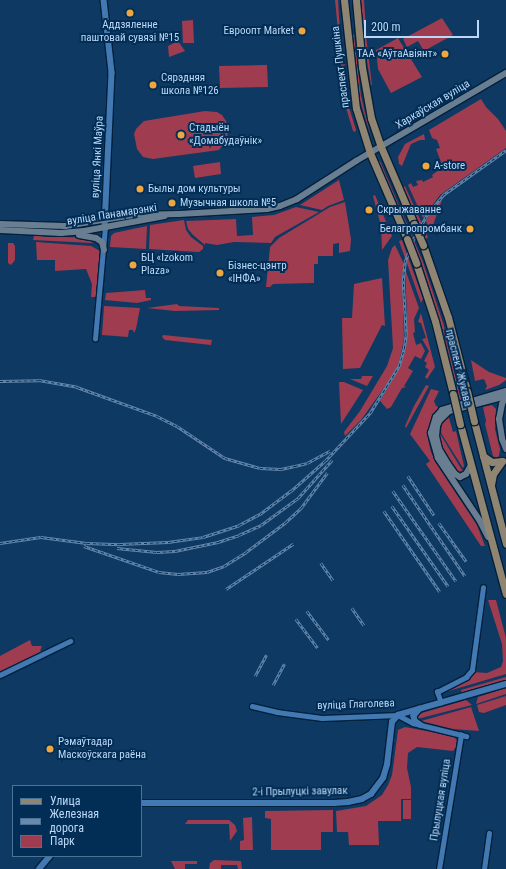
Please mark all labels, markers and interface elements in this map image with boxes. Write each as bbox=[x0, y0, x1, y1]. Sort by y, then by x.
marker: Аддзяленне паштовай сувязі №15 bbox=[125, 8, 135, 18]
scale bar bbox=[366, 12, 481, 38]
place label: Аддзяленне паштовай сувязі №15 bbox=[81, 19, 179, 45]
text: 200 m bbox=[371, 20, 401, 34]
place label: Евроопт Market bbox=[224, 24, 294, 38]
street label: праспект Пушкіна bbox=[329, 25, 353, 109]
marker: Евроопт Market bbox=[297, 26, 307, 36]
place label: ТАА «АўтаАвіянт» bbox=[357, 47, 437, 61]
marker: ТАА «АўтаАвіянт» bbox=[440, 49, 450, 59]
place label: Сярэдняя школа №126 bbox=[161, 72, 219, 98]
street label: Харкаўская вуліца bbox=[394, 78, 472, 132]
marker: Сярэдняя школа №126 bbox=[148, 80, 158, 90]
street label: вуліца Янкі Маўра bbox=[89, 115, 107, 199]
place label: Стадыён «Домабудаўнік» bbox=[189, 122, 262, 148]
marker: Стадыён «Домабудаўнік» bbox=[176, 130, 186, 140]
place label: А-store bbox=[434, 159, 465, 173]
marker: А-store bbox=[421, 161, 431, 171]
place label: Былы дом культуры bbox=[148, 182, 241, 196]
marker: Былы дом культуры bbox=[135, 184, 145, 194]
place label: Музычная школа №5 bbox=[180, 196, 276, 210]
marker: Музычная школа №5 bbox=[167, 198, 177, 208]
street label: вуліца Панамарэнкі bbox=[66, 201, 158, 229]
place label: Скрыжаванне bbox=[377, 203, 441, 217]
marker: Скрыжаванне bbox=[364, 205, 374, 215]
place label: Белагропромбанк bbox=[380, 222, 462, 236]
marker: Белагропромбанк bbox=[465, 224, 475, 234]
place label: БЦ «Izokom Plaza» bbox=[141, 252, 193, 278]
marker: БЦ «Izokom Plaza» bbox=[128, 260, 138, 270]
place label: Бізнес-цэнтр «ІНФА» bbox=[228, 260, 287, 286]
marker: Бізнес-цэнтр «ІНФА» bbox=[215, 268, 225, 278]
street label: праспект Жукава bbox=[442, 328, 474, 408]
street label: вуліца Глаголева bbox=[317, 697, 395, 713]
place label: Рэмаўтадар Маскоўскага раёна bbox=[58, 736, 146, 762]
marker: Рэмаўтадар Маскоўскага раёна bbox=[45, 744, 55, 754]
street label: Прылуцкая вуліца bbox=[428, 758, 454, 842]
legend bbox=[12, 785, 142, 857]
street label: 2-і Прылуцкі завулак bbox=[252, 785, 348, 799]
text: Улица bbox=[50, 794, 80, 808]
text: Железная дорога bbox=[49, 807, 99, 835]
text: Парк bbox=[50, 834, 75, 848]

